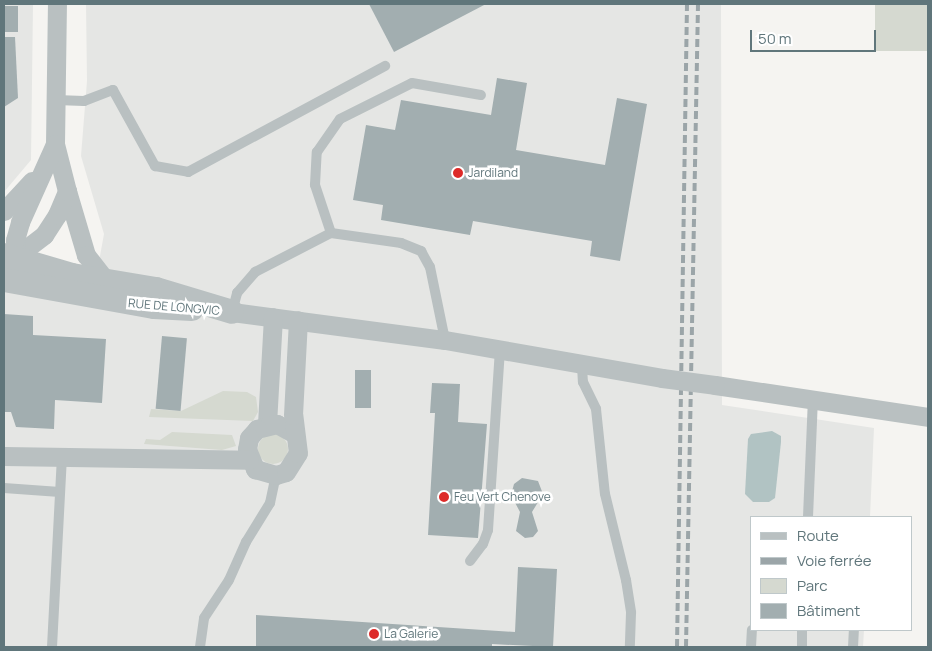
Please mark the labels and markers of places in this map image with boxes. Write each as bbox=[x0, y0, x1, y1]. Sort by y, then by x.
place label: Jardiland bbox=[468, 166, 518, 180]
marker: Jardiland bbox=[452, 167, 464, 179]
place label: Feu Vert Chenove bbox=[454, 490, 551, 504]
marker: Feu Vert Chenove bbox=[438, 491, 450, 503]
place label: La Galerie bbox=[384, 627, 438, 641]
marker: La Galerie bbox=[368, 628, 380, 640]

